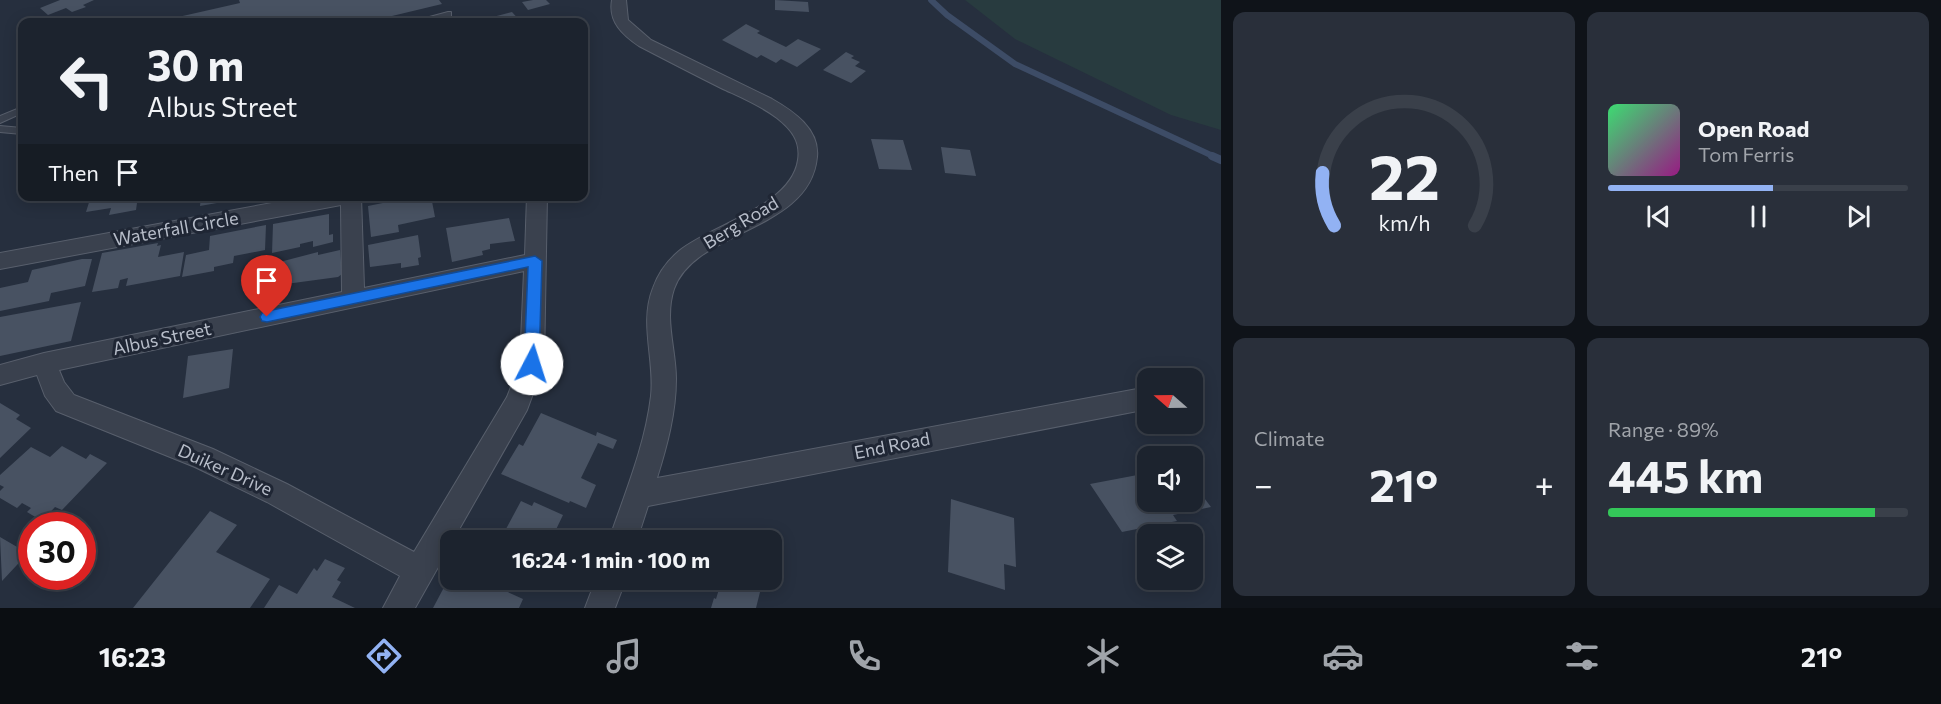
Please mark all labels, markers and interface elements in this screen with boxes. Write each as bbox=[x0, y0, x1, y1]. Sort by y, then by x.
text: 30 m bbox=[147, 38, 244, 90]
icon: left bbox=[48, 42, 126, 120]
text: Albus Street bbox=[147, 90, 297, 123]
text: Open Road bbox=[1698, 115, 1809, 142]
text: 22 bbox=[1368, 137, 1440, 213]
text: Tom Ferris bbox=[1698, 142, 1794, 166]
icon: arrive bbox=[111, 156, 144, 189]
text: Then bbox=[48, 159, 99, 186]
street label: Berg Road bbox=[699, 191, 782, 253]
icon: previous bbox=[1642, 200, 1675, 233]
icon: pause bbox=[1742, 200, 1775, 233]
icon: next bbox=[1842, 200, 1875, 233]
street label: Waterfall Circle bbox=[112, 206, 240, 250]
text: km/h bbox=[1378, 209, 1430, 235]
pin bbox=[241, 255, 292, 317]
icon: arrive bbox=[250, 264, 283, 297]
street label: Albus Street bbox=[110, 317, 213, 359]
position arrow bbox=[500, 332, 564, 396]
north arrow bbox=[1137, 368, 1203, 434]
map controls bbox=[1137, 368, 1203, 590]
text: Range · 89% bbox=[1608, 417, 1719, 441]
text: Climate bbox=[1254, 426, 1324, 450]
street label: End Road bbox=[852, 427, 932, 463]
street label: Duiker Drive bbox=[175, 439, 276, 500]
button: sound bbox=[1137, 446, 1203, 512]
text: 445 km bbox=[1608, 447, 1763, 502]
text: 21° bbox=[1369, 456, 1438, 511]
text: − bbox=[1254, 463, 1273, 504]
text: + bbox=[1535, 463, 1554, 504]
speed limit sign: 30 bbox=[18, 512, 96, 590]
button: layers bbox=[1137, 524, 1203, 590]
text: 16:24 · 1 min · 100 m bbox=[512, 546, 710, 573]
icon: directions bbox=[363, 635, 405, 677]
icon: music bbox=[603, 635, 645, 677]
icon: phone bbox=[843, 635, 885, 677]
icon: climate bbox=[1082, 635, 1124, 677]
icon: car bbox=[1322, 635, 1364, 677]
icon: filters bbox=[1561, 635, 1603, 677]
text: 16:23 bbox=[99, 640, 166, 673]
text: 21° bbox=[1801, 640, 1842, 673]

